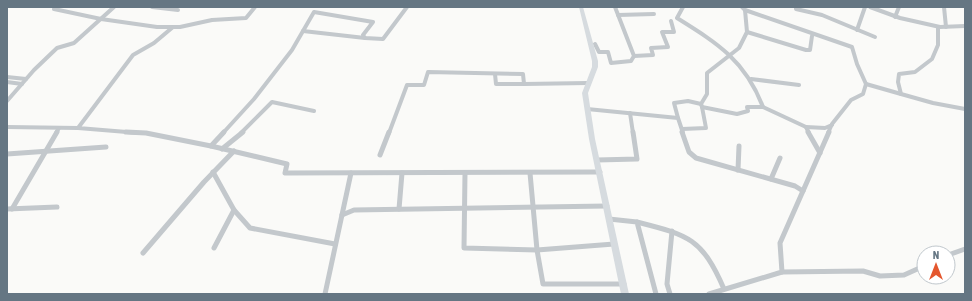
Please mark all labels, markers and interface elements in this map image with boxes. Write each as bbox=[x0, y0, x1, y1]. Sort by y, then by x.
north arrow bbox=[916, 245, 956, 285]
text: N bbox=[933, 249, 939, 261]

